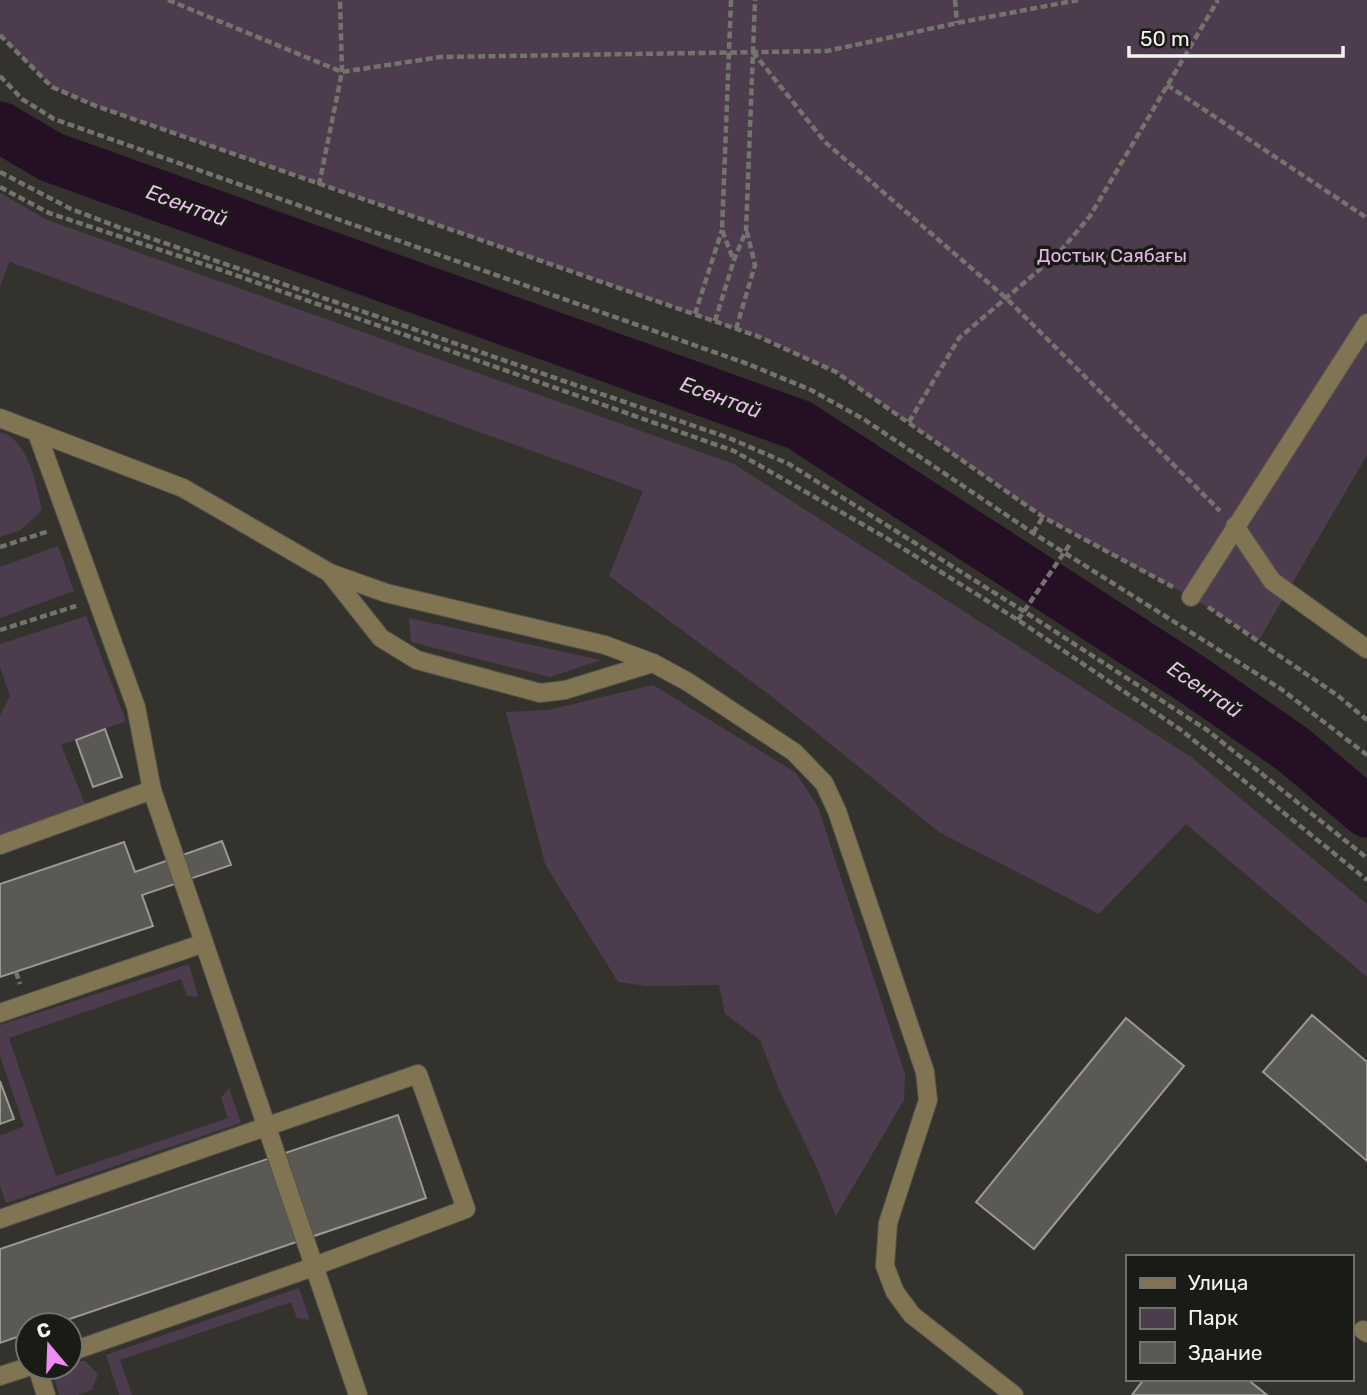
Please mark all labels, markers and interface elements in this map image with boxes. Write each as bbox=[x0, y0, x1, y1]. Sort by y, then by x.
scale bar bbox=[1129, 14, 1342, 58]
text: 50 m bbox=[1140, 26, 1190, 51]
water label: Есентай bbox=[143, 179, 231, 231]
park label: Достық Саябағы bbox=[1037, 244, 1187, 267]
water label: Есентай bbox=[677, 371, 765, 423]
water label: Есентай bbox=[1163, 655, 1247, 723]
legend bbox=[1126, 1255, 1353, 1381]
text: Улица bbox=[1188, 1270, 1248, 1295]
text: Парк bbox=[1188, 1305, 1238, 1330]
north arrow bbox=[14, 1311, 84, 1381]
text: С bbox=[34, 1317, 54, 1343]
text: Здание bbox=[1188, 1340, 1263, 1365]

